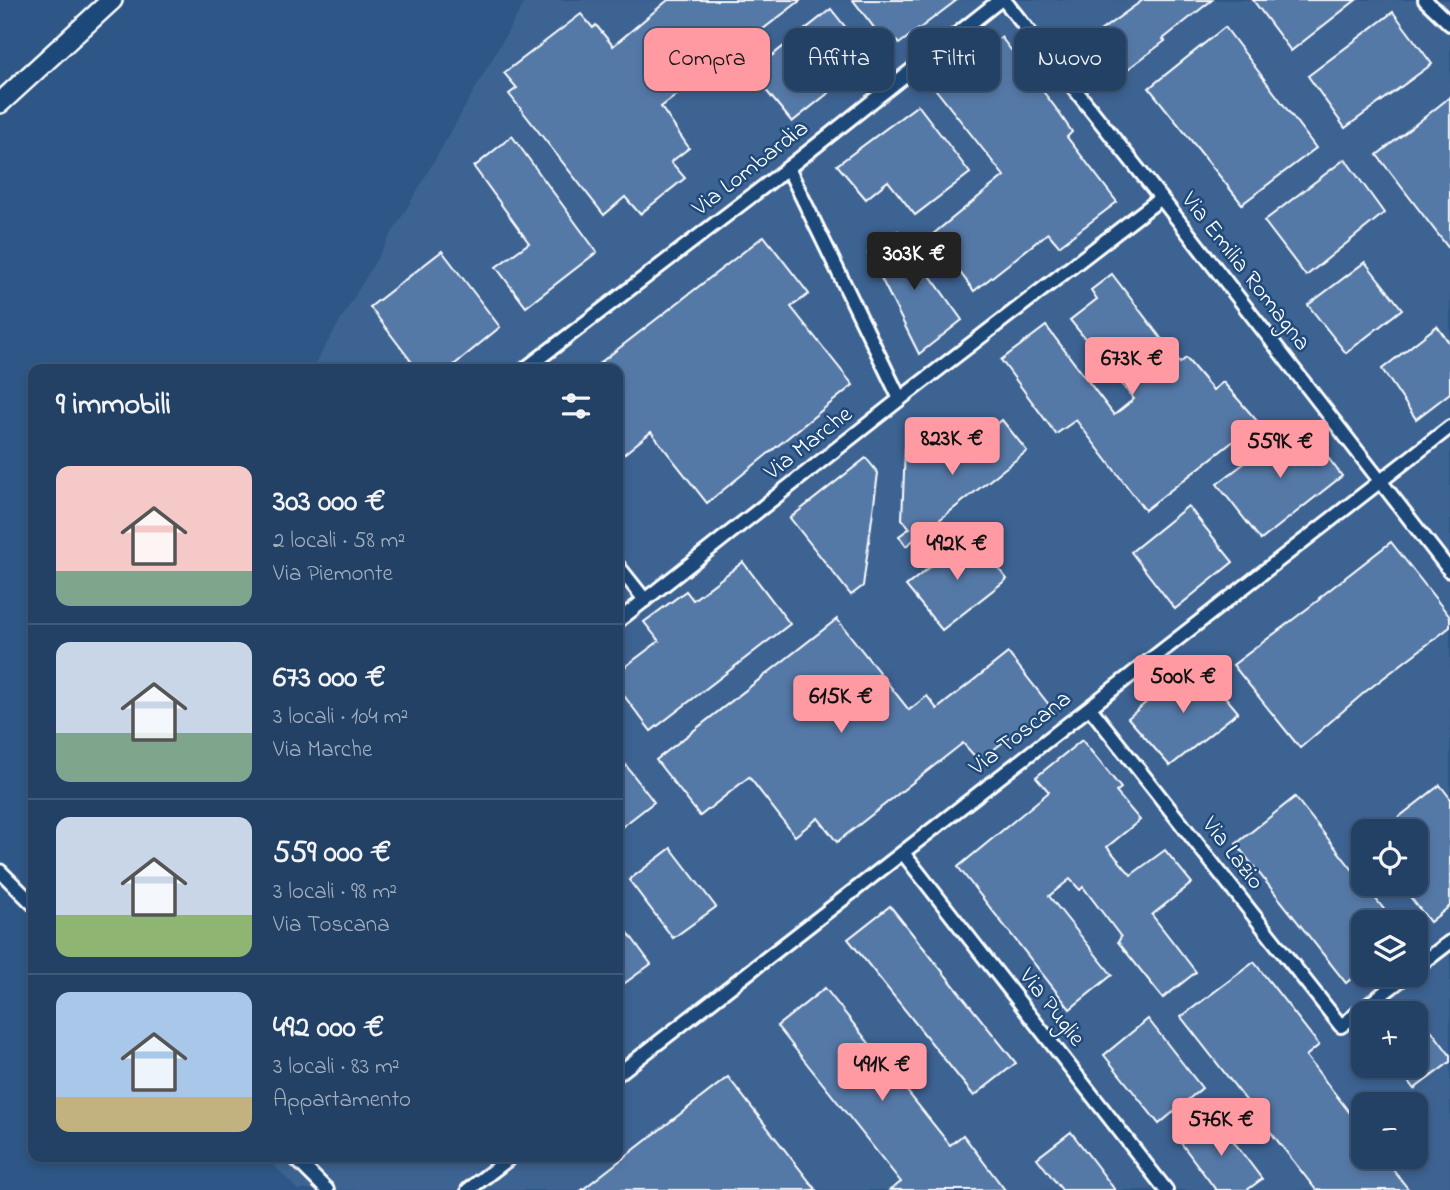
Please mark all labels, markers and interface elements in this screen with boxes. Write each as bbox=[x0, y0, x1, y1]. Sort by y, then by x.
chip: Compra bbox=[644, 28, 770, 91]
chip: Affitta bbox=[784, 28, 894, 91]
chip: Filtri bbox=[908, 28, 1000, 91]
chip: Nuovo bbox=[1014, 28, 1126, 91]
street label: Via Lombardia bbox=[684, 112, 817, 226]
street label: Via Emilia Romagna bbox=[1171, 184, 1318, 359]
pin: 303K € bbox=[857, 232, 971, 292]
text: 303K € bbox=[883, 238, 945, 271]
pin: 673K € bbox=[1075, 338, 1189, 397]
text: 673K € bbox=[1101, 343, 1163, 376]
text: 9 immobili bbox=[56, 384, 171, 428]
icon: filters bbox=[557, 387, 595, 425]
street label: Via Marche bbox=[757, 398, 861, 490]
pin: 823K € bbox=[895, 418, 1009, 477]
pin: 559K € bbox=[1223, 420, 1337, 480]
text: 823K € bbox=[921, 423, 983, 456]
text: 559K € bbox=[1247, 426, 1313, 459]
text: 303 000 € bbox=[273, 481, 386, 525]
icon: home bbox=[112, 494, 196, 578]
pin: 492K € bbox=[900, 522, 1014, 582]
text: 2 locali · 58 m² bbox=[273, 525, 405, 558]
text: 492K € bbox=[927, 528, 987, 561]
text: Via Piemonte bbox=[273, 558, 393, 591]
pin: 500K € bbox=[1126, 656, 1240, 715]
text: 673 000 € bbox=[273, 657, 386, 701]
text: 500K € bbox=[1150, 661, 1216, 694]
icon: home bbox=[112, 670, 196, 754]
pin: 615K € bbox=[784, 676, 898, 735]
text: 615K € bbox=[809, 681, 873, 714]
street label: Via Toscana bbox=[962, 683, 1080, 786]
text: 3 locali · 104 m² bbox=[273, 701, 408, 734]
text: Via Marche bbox=[273, 734, 372, 767]
street label: Via Lazio bbox=[1192, 809, 1272, 898]
map controls bbox=[1351, 819, 1428, 1169]
button: locate bbox=[1351, 819, 1428, 896]
text: 559 000 € bbox=[273, 832, 391, 876]
icon: home bbox=[112, 845, 196, 929]
text: 3 locali · 98 m² bbox=[273, 876, 397, 909]
text: Via Toscana bbox=[273, 909, 390, 942]
button: layers bbox=[1351, 910, 1428, 987]
street label: Via Puglie bbox=[1009, 961, 1093, 1055]
button: + bbox=[1351, 1001, 1428, 1078]
text: 492 000 € bbox=[273, 1007, 384, 1051]
icon: home bbox=[112, 1020, 196, 1104]
pin: 491K € bbox=[825, 1044, 939, 1103]
text: 491K € bbox=[854, 1049, 910, 1082]
text: 3 locali · 83 m² bbox=[273, 1051, 400, 1084]
text: Appartamento bbox=[273, 1084, 411, 1117]
button: − bbox=[1351, 1092, 1428, 1169]
pin: 576K € bbox=[1164, 1098, 1278, 1158]
text: 576K € bbox=[1188, 1104, 1254, 1137]

